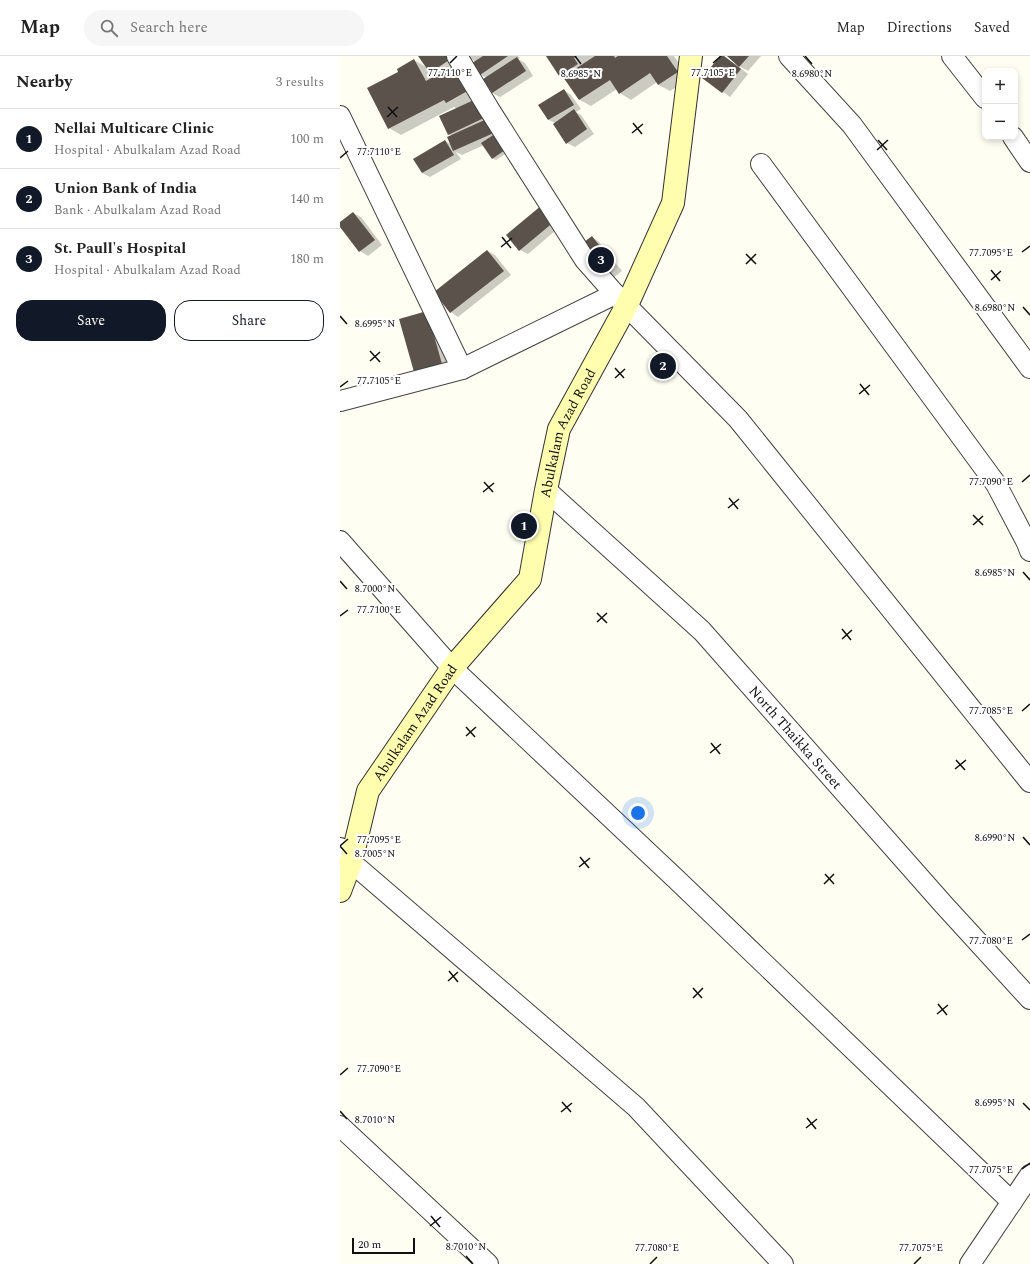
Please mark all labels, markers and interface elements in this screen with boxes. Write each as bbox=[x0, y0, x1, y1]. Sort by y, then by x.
search box bbox=[84, 10, 364, 46]
text: Map bbox=[20, 13, 60, 42]
text: Search here bbox=[130, 16, 208, 39]
icon: search bbox=[98, 17, 120, 39]
text: Map bbox=[837, 17, 865, 38]
text: Directions bbox=[887, 17, 952, 38]
text: Saved bbox=[974, 17, 1010, 38]
text: 77.7110°E bbox=[428, 65, 472, 81]
text: 77.7105°E bbox=[691, 65, 735, 81]
text: 8.6985°N bbox=[561, 66, 601, 82]
text: 8.6980°N bbox=[792, 66, 832, 82]
map controls bbox=[982, 68, 1018, 140]
button: + bbox=[982, 68, 1018, 104]
text: Nearby bbox=[16, 69, 72, 95]
text: 3 results bbox=[276, 72, 324, 92]
button: − bbox=[982, 104, 1018, 140]
text: Nellai Multicare Clinic bbox=[54, 117, 214, 140]
text: 1 bbox=[25, 129, 33, 149]
text: 100 m bbox=[290, 129, 324, 149]
text: Hospital · Abulkalam Azad Road bbox=[54, 140, 241, 160]
text: 77.7110°E bbox=[357, 144, 401, 160]
text: Union Bank of India bbox=[54, 177, 197, 200]
text: 2 bbox=[25, 189, 33, 209]
text: 140 m bbox=[290, 189, 324, 209]
text: Bank · Abulkalam Azad Road bbox=[54, 200, 221, 220]
text: St. Paull's Hospital bbox=[54, 237, 186, 260]
pin: 3 bbox=[588, 245, 614, 275]
text: 77.7095°E bbox=[969, 245, 1013, 261]
text: 3 bbox=[25, 249, 33, 269]
text: 180 m bbox=[290, 249, 324, 269]
text: Hospital · Abulkalam Azad Road bbox=[54, 260, 241, 280]
button: Save bbox=[16, 300, 166, 341]
button: Share bbox=[174, 300, 324, 341]
text: 8.6980°N bbox=[975, 300, 1015, 316]
text: 8.6995°N bbox=[355, 316, 395, 332]
pin: 2 bbox=[650, 351, 676, 381]
street label: Abulkalam Azad Road bbox=[535, 365, 601, 499]
text: 77.7105°E bbox=[357, 373, 401, 389]
text: 77.7090°E bbox=[969, 474, 1013, 490]
pin: 1 bbox=[511, 511, 537, 541]
text: 8.6985°N bbox=[975, 565, 1015, 581]
text: 8.7000°N bbox=[355, 581, 395, 597]
text: 77.7100°E bbox=[357, 602, 401, 618]
street label: Abulkalam Azad Road bbox=[368, 660, 463, 786]
street label: North Thaikka Street bbox=[744, 681, 847, 794]
text: 77.7085°E bbox=[969, 703, 1013, 719]
your location bbox=[628, 803, 648, 823]
text: 8.6990°N bbox=[975, 830, 1015, 846]
text: 77.7095°E bbox=[357, 832, 401, 848]
text: 8.7005°N bbox=[355, 846, 395, 862]
text: 77.7080°E bbox=[969, 933, 1013, 949]
text: 77.7090°E bbox=[357, 1061, 401, 1077]
text: 8.6995°N bbox=[975, 1095, 1015, 1111]
text: 8.7010°N bbox=[355, 1112, 395, 1128]
text: 77.7075°E bbox=[969, 1162, 1013, 1178]
scale bar bbox=[352, 1236, 415, 1255]
text: 20 m bbox=[358, 1236, 381, 1253]
text: 8.7010°N bbox=[446, 1239, 486, 1255]
text: 77.7080°E bbox=[635, 1240, 679, 1256]
text: 77.7075°E bbox=[899, 1240, 943, 1256]

